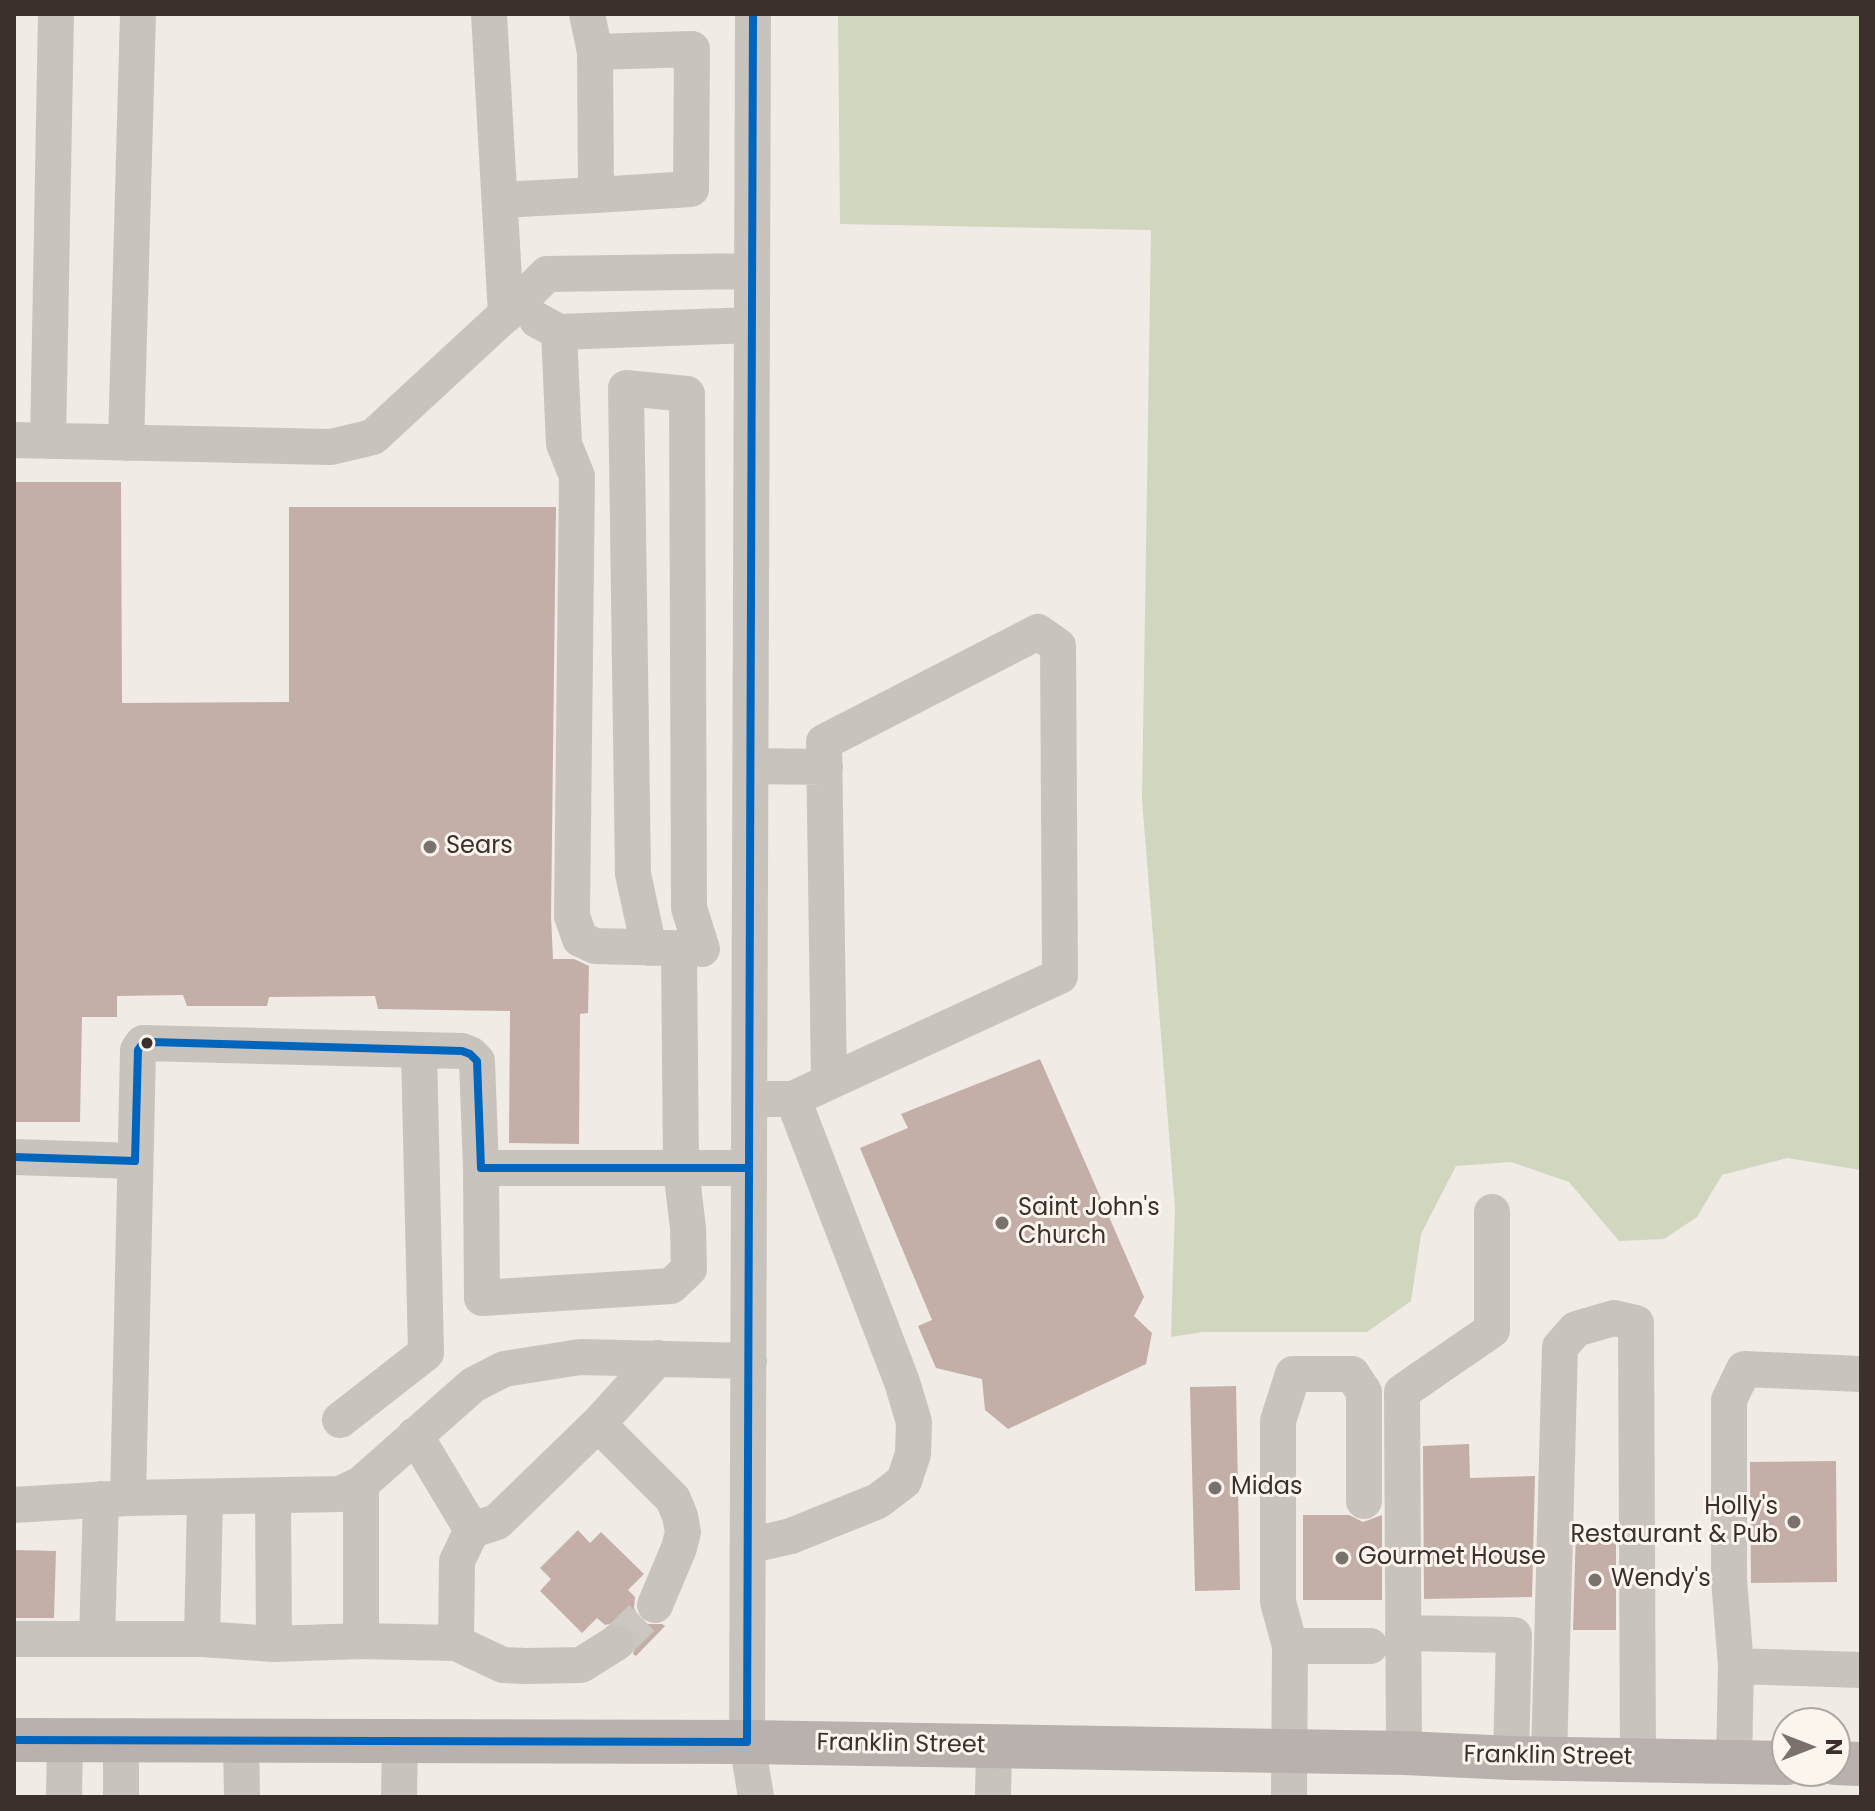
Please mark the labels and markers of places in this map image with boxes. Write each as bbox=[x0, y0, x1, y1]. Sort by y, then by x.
place label: Sears bbox=[446, 833, 513, 861]
marker: Sears bbox=[421, 838, 439, 856]
unlabelled marker bbox=[139, 1035, 155, 1051]
place label: Saint John's Church bbox=[1018, 1195, 1160, 1251]
marker: Saint John's Church bbox=[993, 1214, 1011, 1232]
place label: Midas bbox=[1231, 1474, 1303, 1502]
marker: Midas bbox=[1206, 1479, 1224, 1497]
place label: Holly's Restaurant & Pub bbox=[1570, 1494, 1778, 1550]
marker: Holly's Restaurant & Pub bbox=[1785, 1513, 1803, 1531]
place label: Gourmet House bbox=[1358, 1544, 1546, 1572]
marker: Gourmet House bbox=[1333, 1549, 1351, 1567]
place label: Wendy's bbox=[1611, 1566, 1711, 1594]
marker: Wendy's bbox=[1586, 1571, 1604, 1589]

